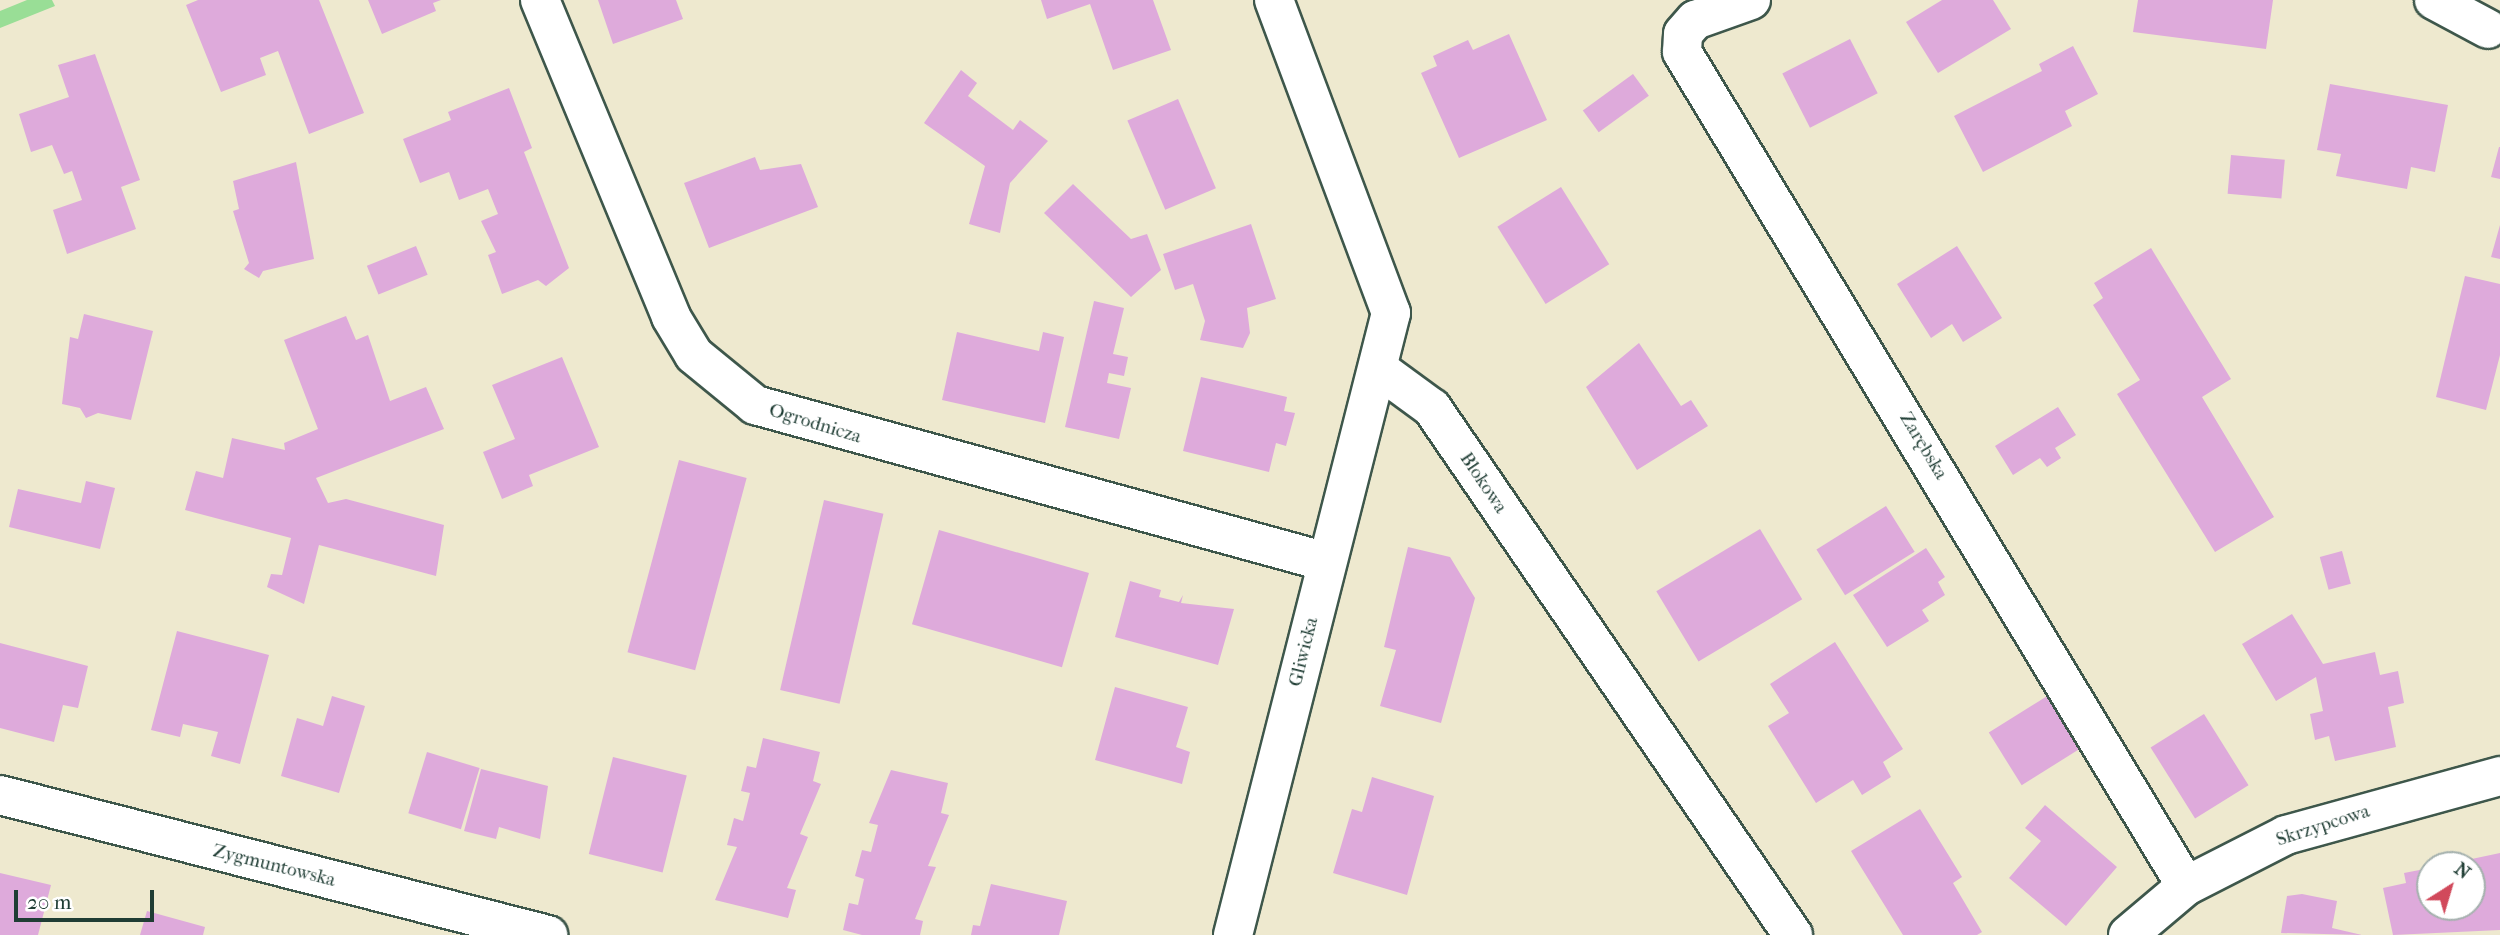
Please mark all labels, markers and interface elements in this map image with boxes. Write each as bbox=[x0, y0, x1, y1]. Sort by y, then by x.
street label: Ogrodnicza bbox=[766, 399, 864, 449]
street label: Zarębska bbox=[1894, 408, 1952, 484]
street label: Blokowa bbox=[1454, 448, 1512, 518]
street label: Gliwicka bbox=[1284, 615, 1324, 689]
street label: Skrzypcowa bbox=[2273, 800, 2373, 852]
street label: Zygmuntowska bbox=[210, 840, 338, 892]
north arrow bbox=[2416, 851, 2486, 921]
text: N bbox=[2450, 858, 2475, 884]
scale bar bbox=[18, 876, 158, 920]
text: 20 m bbox=[27, 890, 71, 914]

